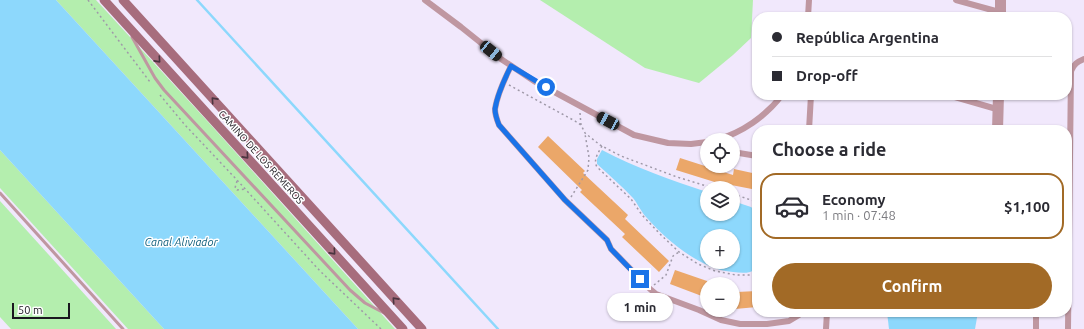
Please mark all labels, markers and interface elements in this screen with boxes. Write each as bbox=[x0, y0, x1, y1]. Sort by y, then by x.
text: República Argentina bbox=[796, 29, 939, 46]
car bbox=[478, 39, 504, 63]
one-way arrow bbox=[153, 55, 161, 63]
text: Drop-off bbox=[796, 67, 858, 84]
route start bbox=[537, 78, 555, 96]
one-way arrow bbox=[211, 97, 219, 105]
street label: CAMINO DE LOS REMEROS bbox=[216, 108, 306, 206]
car bbox=[595, 110, 621, 132]
map controls bbox=[700, 133, 740, 317]
button: locate bbox=[700, 133, 740, 173]
text: Choose a ride bbox=[772, 139, 886, 159]
one-way arrow bbox=[241, 151, 248, 159]
button: layers bbox=[700, 181, 740, 221]
icon: car bbox=[774, 188, 810, 224]
text: Economy bbox=[822, 191, 886, 208]
text: $1,100 bbox=[1004, 198, 1050, 215]
text: 1 min · 07:48 bbox=[822, 208, 896, 222]
button: + bbox=[700, 229, 740, 269]
water label: Canal Aliviador bbox=[144, 236, 218, 248]
one-way arrow bbox=[328, 247, 336, 255]
button: Confirm bbox=[772, 263, 1052, 309]
route end bbox=[631, 270, 649, 288]
button: − bbox=[700, 277, 740, 317]
callout: 1 min bbox=[607, 293, 673, 321]
one-way arrow bbox=[393, 297, 400, 305]
text: 1 min bbox=[624, 300, 656, 314]
scale bar bbox=[12, 301, 70, 320]
text: 50 m bbox=[18, 304, 42, 316]

